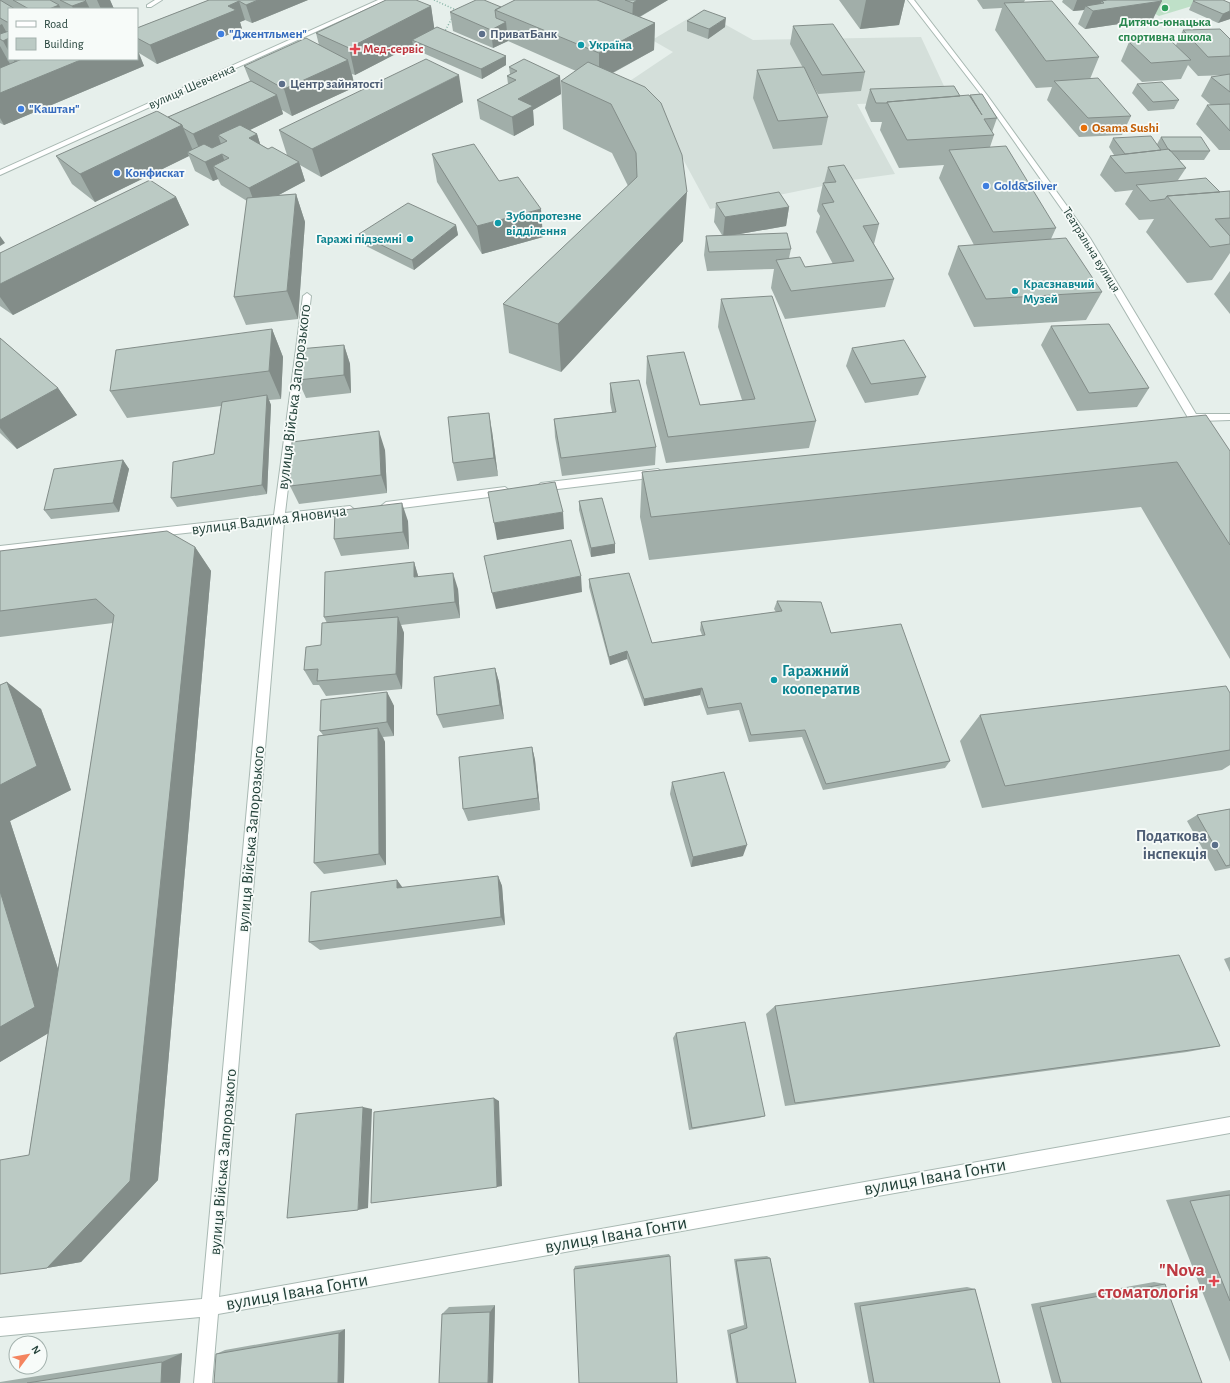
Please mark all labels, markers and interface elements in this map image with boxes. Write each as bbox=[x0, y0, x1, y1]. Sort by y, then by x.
marker: Дитячо-юнацька спортивна школа bbox=[1160, 3, 1170, 13]
legend bbox=[8, 8, 138, 60]
place label: Дитячо-юнацька спортивна школа bbox=[1118, 16, 1212, 44]
text: Road bbox=[44, 18, 68, 30]
place label: "Джентльмен" bbox=[229, 28, 307, 41]
place label: ПриватБанк bbox=[490, 28, 558, 41]
marker: "Джентльмен" bbox=[216, 29, 226, 39]
marker: ПриватБанк bbox=[477, 29, 487, 39]
text: Building bbox=[44, 38, 84, 50]
place label: Україна bbox=[589, 39, 632, 52]
marker: Україна bbox=[576, 40, 586, 50]
place label: Мед-сервіс bbox=[363, 43, 423, 56]
marker: Мед-сервіс bbox=[350, 44, 360, 54]
street label: вулиця Шевченка bbox=[147, 62, 237, 112]
place label: Центр зайнятості bbox=[290, 78, 383, 91]
marker: Центр зайнятості bbox=[277, 79, 287, 89]
place label: "Каштан" bbox=[29, 103, 80, 116]
marker: "Каштан" bbox=[16, 104, 26, 114]
place label: Osama Sushi bbox=[1092, 122, 1159, 135]
marker: Osama Sushi bbox=[1079, 123, 1089, 133]
place label: Конфискат bbox=[125, 167, 185, 180]
marker: Конфискат bbox=[112, 168, 122, 178]
place label: Gold&Silver bbox=[994, 180, 1058, 193]
marker: Gold&Silver bbox=[981, 181, 991, 191]
street label: Театральна вулиця bbox=[1060, 205, 1122, 295]
place label: Зубопротезне відділення bbox=[506, 210, 581, 238]
marker: Зубопротезне відділення bbox=[493, 218, 503, 228]
place label: Гаражі підземні bbox=[316, 233, 402, 246]
marker: Гаражі підземні bbox=[405, 234, 415, 244]
place label: Краєзнавчий Музей bbox=[1023, 278, 1095, 306]
marker: Краєзнавчий Музей bbox=[1010, 286, 1020, 296]
street label: вулиця Війська Запорозького bbox=[275, 303, 314, 491]
street label: вулиця Вадима Яновича bbox=[191, 503, 348, 538]
place label: Гаражний кооператив bbox=[782, 663, 860, 697]
marker: Гаражний кооператив bbox=[769, 675, 779, 685]
street label: вулиця Війська Запорозького bbox=[235, 745, 268, 933]
place label: Податкова інспекція bbox=[1136, 828, 1207, 862]
marker: Податкова інспекція bbox=[1210, 840, 1220, 850]
street label: вулиця Війська Запорозького bbox=[207, 1068, 240, 1256]
street label: вулиця Івана Гонти bbox=[862, 1155, 1008, 1199]
street label: вулиця Івана Гонти bbox=[543, 1213, 689, 1257]
place label: "Nova стоматологія" bbox=[1098, 1261, 1205, 1302]
street label: вулиця Івана Гонти bbox=[224, 1270, 370, 1314]
marker: "Nova стоматологія" bbox=[1208, 1275, 1220, 1287]
north arrow bbox=[8, 1335, 48, 1375]
text: N bbox=[29, 1344, 43, 1356]

